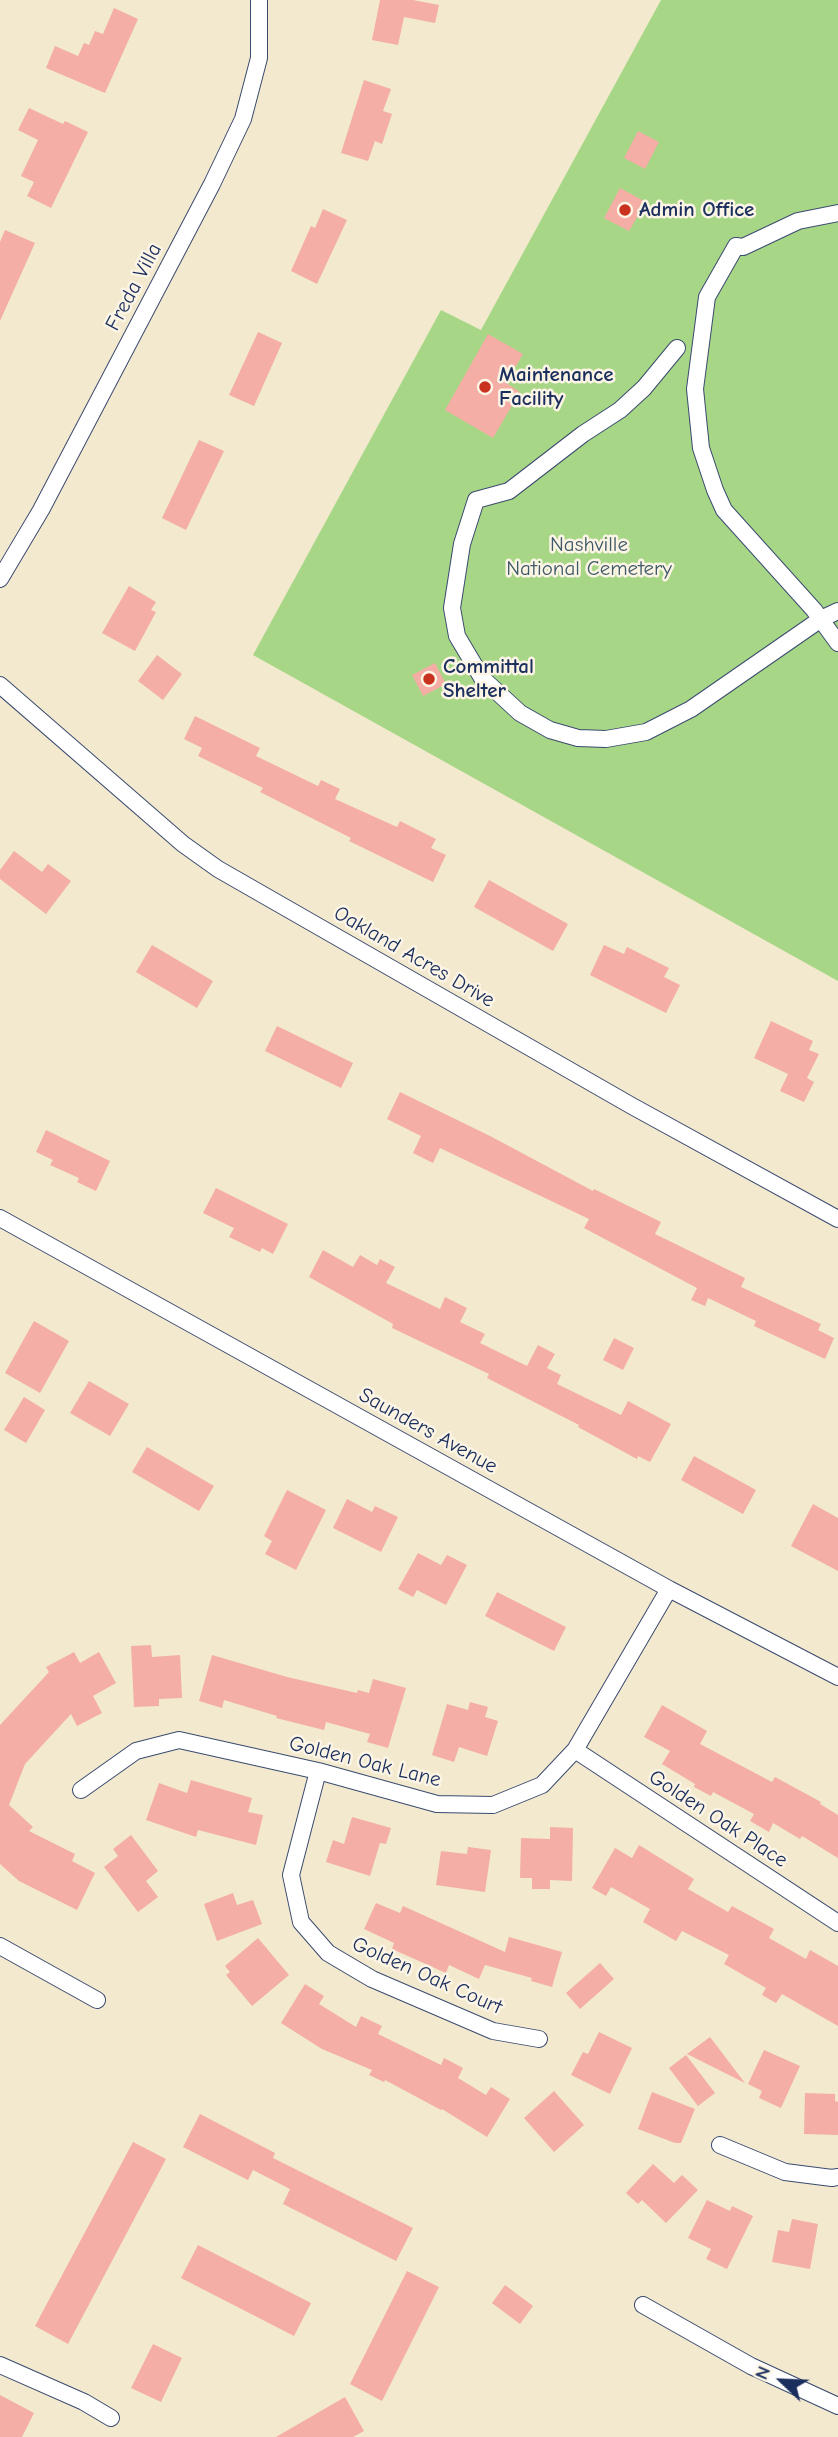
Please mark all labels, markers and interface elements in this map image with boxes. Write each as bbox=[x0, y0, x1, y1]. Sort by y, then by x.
place label: Admin Office bbox=[639, 197, 754, 223]
marker: Admin Office bbox=[617, 202, 633, 218]
street label: Freda Villa bbox=[100, 239, 168, 335]
place label: Maintenance Facility bbox=[499, 362, 613, 412]
marker: Maintenance Facility bbox=[477, 379, 493, 395]
park label: Nashville National Cemetery bbox=[506, 532, 672, 582]
place label: Committal Shelter bbox=[443, 654, 534, 704]
marker: Committal Shelter bbox=[421, 671, 437, 687]
street label: Oakland Acres Drive bbox=[329, 901, 499, 1013]
street label: Saunders Avenue bbox=[354, 1383, 502, 1479]
street label: Golden Oak Lane bbox=[286, 1731, 444, 1793]
street label: Golden Oak Place bbox=[644, 1765, 792, 1873]
street label: Golden Oak Court bbox=[348, 1932, 506, 2020]
north arrow bbox=[747, 2346, 817, 2416]
text: N bbox=[750, 2363, 775, 2383]

